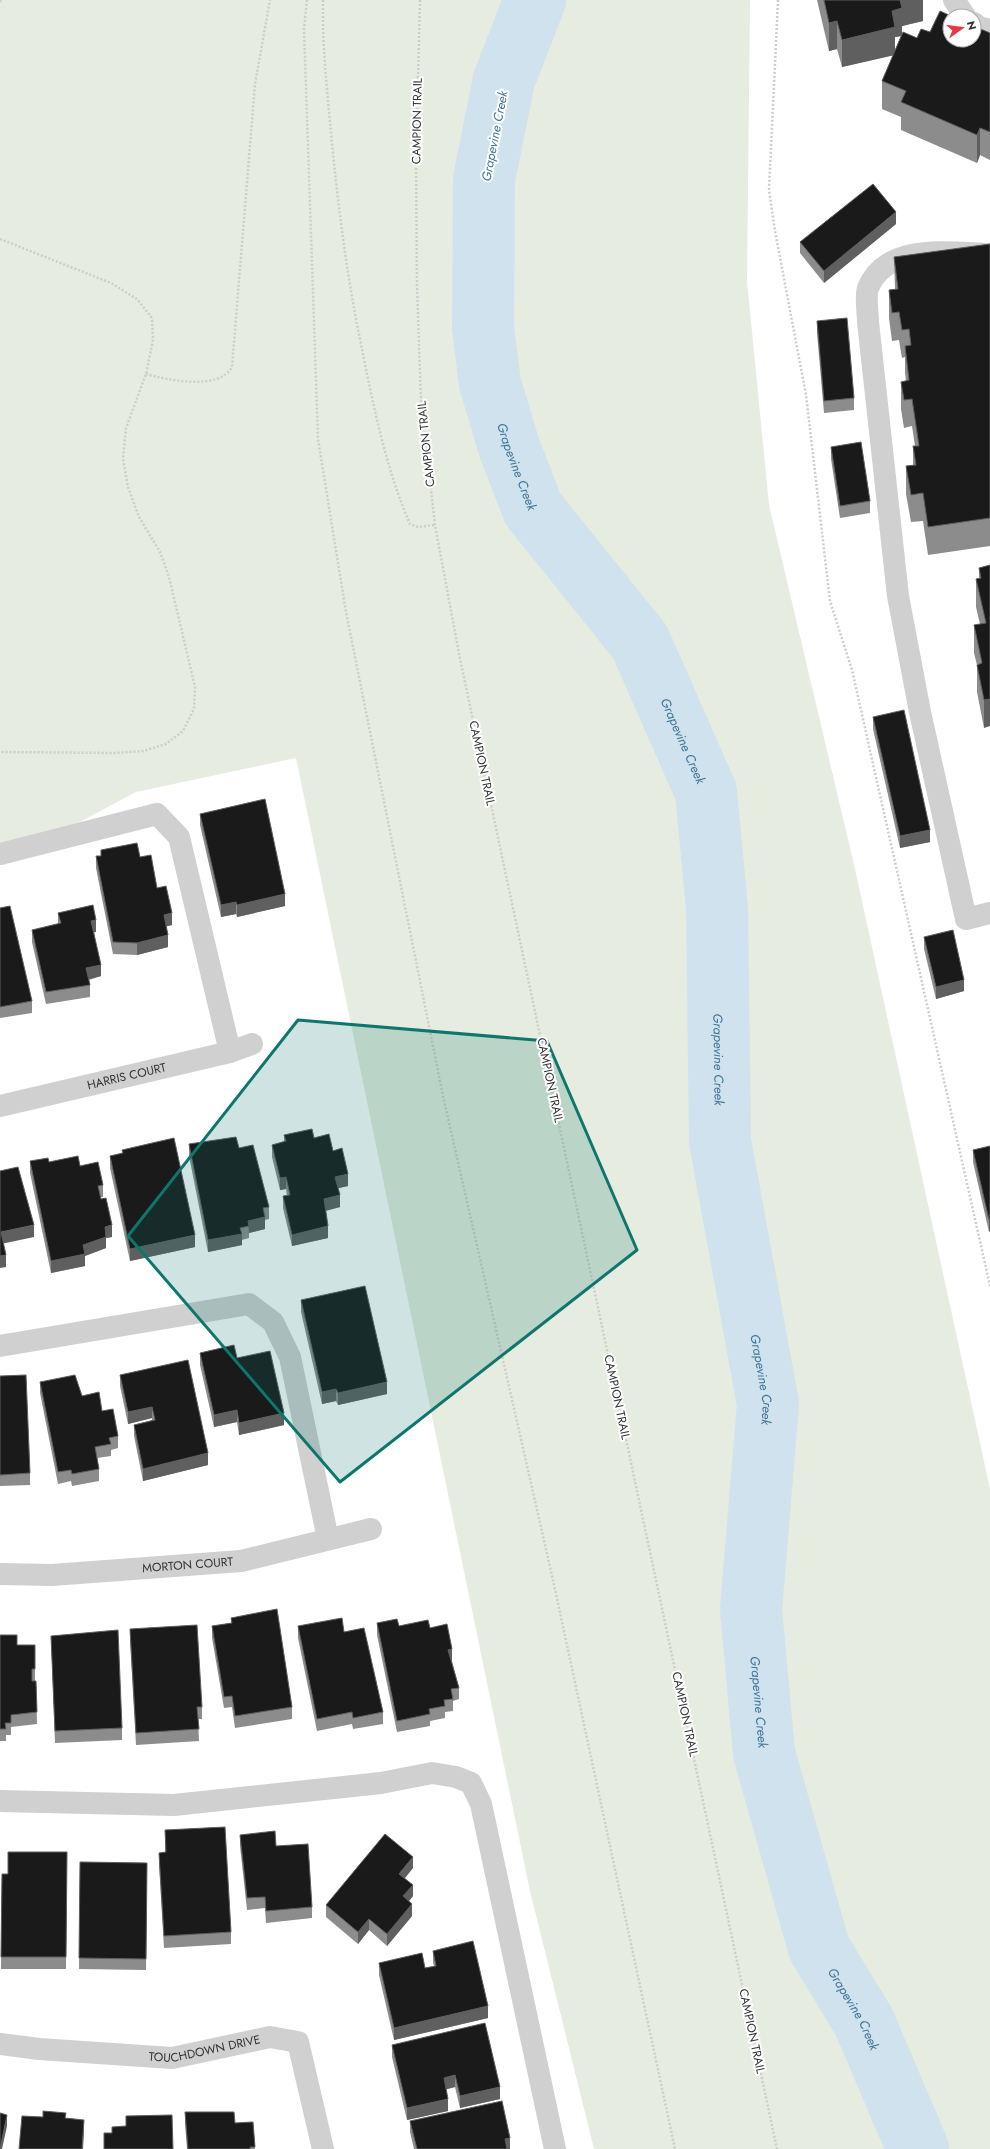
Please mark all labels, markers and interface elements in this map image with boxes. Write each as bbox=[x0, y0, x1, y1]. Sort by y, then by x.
north arrow bbox=[942, 8, 982, 48]
text: N bbox=[963, 19, 981, 32]
street label: CAMPION TRAIL bbox=[407, 77, 427, 164]
water label: Grapevine Creek bbox=[476, 89, 513, 183]
street label: CAMPION TRAIL bbox=[412, 400, 439, 488]
water label: Grapevine Creek bbox=[492, 420, 542, 514]
water label: Grapevine Creek bbox=[656, 695, 710, 787]
street label: CAMPION TRAIL bbox=[464, 719, 500, 808]
water label: Grapevine Creek bbox=[708, 1013, 729, 1106]
street label: CAMPION TRAIL bbox=[532, 1036, 568, 1125]
street label: HARRIS COURT bbox=[85, 1058, 168, 1094]
water label: Grapevine Creek bbox=[745, 1333, 777, 1426]
street label: CAMPION TRAIL bbox=[599, 1353, 635, 1442]
street label: MORTON COURT bbox=[142, 1553, 234, 1577]
water label: Grapevine Creek bbox=[745, 1655, 773, 1749]
street label: CAMPION TRAIL bbox=[667, 1670, 703, 1759]
water label: Grapevine Creek bbox=[823, 1964, 884, 2054]
street label: CAMPION TRAIL bbox=[734, 1987, 770, 2076]
street label: TOUCHDOWN DRIVE bbox=[148, 2030, 262, 2067]

